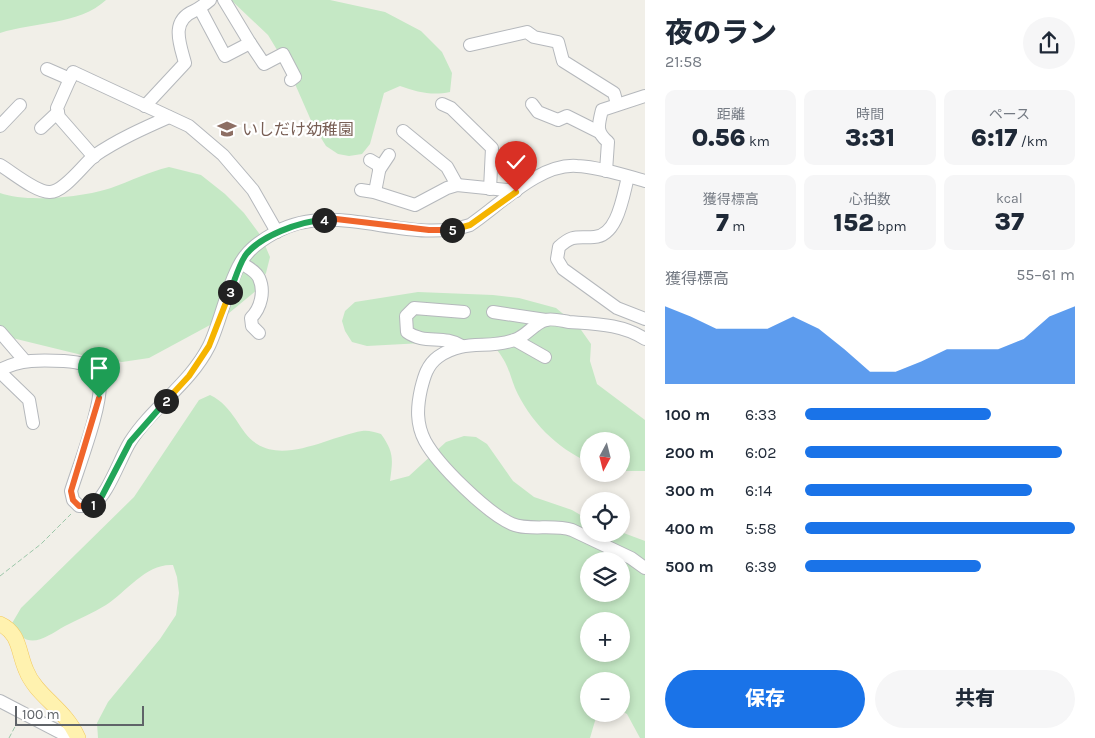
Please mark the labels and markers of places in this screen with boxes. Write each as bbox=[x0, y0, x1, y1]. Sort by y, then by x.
school or university icon: いしだけ幼稚園 bbox=[216, 118, 238, 140]
place label: いしだけ幼稚園 bbox=[242, 120, 354, 139]
pin bbox=[495, 141, 537, 192]
pin: 4 bbox=[312, 208, 336, 232]
pin: 5 bbox=[440, 218, 464, 242]
pin: 3 bbox=[218, 280, 242, 304]
pin bbox=[78, 347, 120, 398]
pin: 2 bbox=[154, 388, 178, 414]
pin: 1 bbox=[80, 492, 106, 518]

